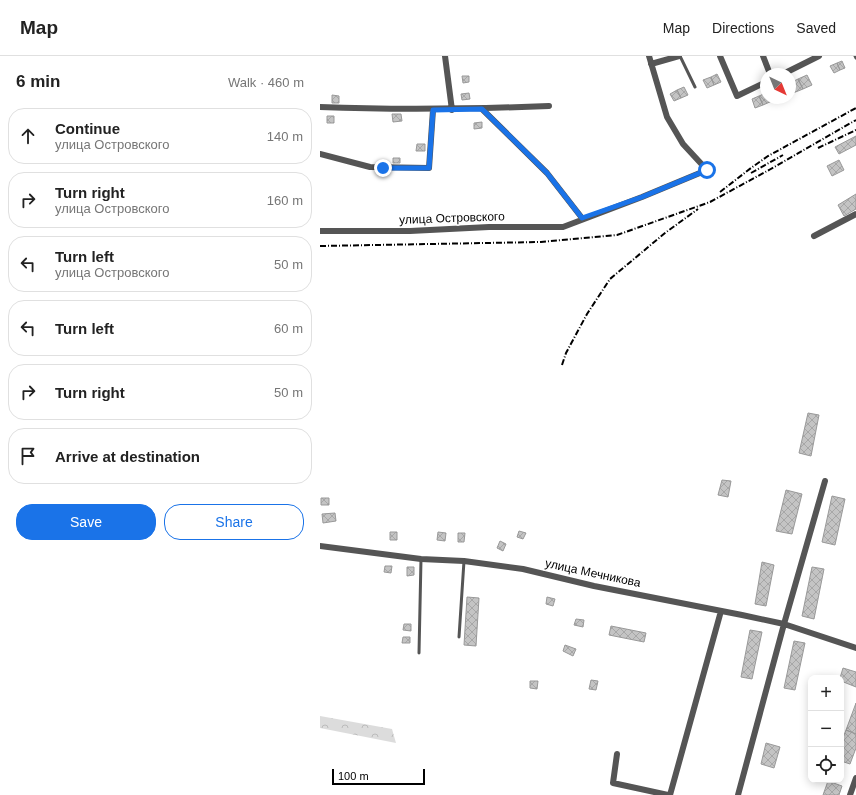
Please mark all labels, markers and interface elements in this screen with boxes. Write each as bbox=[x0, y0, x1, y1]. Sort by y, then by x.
text: Map bbox=[20, 17, 58, 38]
text: Map bbox=[663, 20, 690, 36]
text: Directions bbox=[712, 20, 774, 36]
text: Saved bbox=[796, 20, 836, 36]
north arrow bbox=[760, 68, 796, 104]
text: 6 min bbox=[16, 72, 60, 91]
text: Walk · 460 m bbox=[228, 75, 304, 90]
text: Continue bbox=[55, 120, 120, 137]
icon: ahead bbox=[17, 125, 39, 147]
text: 140 m bbox=[267, 129, 303, 144]
text: улица Островского bbox=[55, 137, 169, 152]
route end bbox=[374, 159, 392, 177]
route start bbox=[698, 161, 716, 179]
text: Turn right bbox=[55, 184, 125, 201]
icon: right bbox=[17, 189, 39, 211]
text: 160 m bbox=[267, 193, 303, 208]
text: улица Островского bbox=[55, 201, 169, 216]
street label: улица Островского bbox=[399, 209, 505, 227]
text: Turn left bbox=[55, 248, 114, 265]
icon: left bbox=[17, 253, 39, 275]
text: 50 m bbox=[274, 257, 303, 272]
text: улица Островского bbox=[55, 265, 169, 280]
icon: left bbox=[17, 317, 39, 339]
text: Turn left bbox=[55, 320, 114, 337]
text: 60 m bbox=[274, 321, 303, 336]
icon: right bbox=[17, 381, 39, 403]
text: Turn right bbox=[55, 384, 125, 401]
text: 50 m bbox=[274, 385, 303, 400]
icon: arrive bbox=[17, 445, 39, 467]
text: Arrive at destination bbox=[55, 448, 200, 465]
button: Save bbox=[16, 504, 156, 540]
button: Share bbox=[164, 504, 304, 540]
street label: улица Мечникова bbox=[544, 556, 642, 590]
map controls bbox=[808, 675, 844, 783]
button: + bbox=[808, 675, 844, 711]
button: − bbox=[808, 711, 844, 747]
button: locate bbox=[808, 747, 844, 783]
scale bar bbox=[332, 767, 425, 786]
text: 100 m bbox=[338, 770, 369, 782]

